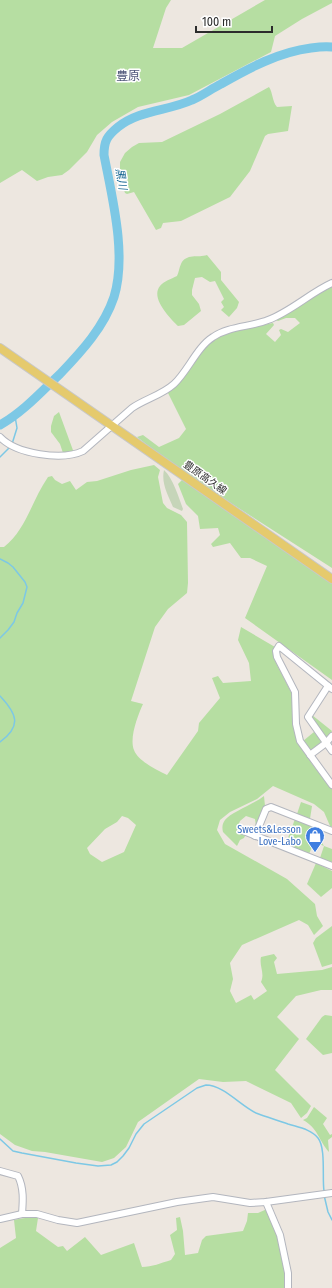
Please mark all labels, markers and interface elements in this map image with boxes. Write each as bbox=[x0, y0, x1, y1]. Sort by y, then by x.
scale bar bbox=[196, 8, 272, 34]
text: 100 m bbox=[202, 15, 231, 29]
district label: 豊原 bbox=[116, 69, 140, 83]
water label: 黒川 bbox=[113, 167, 129, 192]
street label: 豊原高久線 bbox=[181, 459, 229, 497]
place label: Sweets&Lesson Love-Labo bbox=[237, 824, 301, 848]
shop icon: Sweets&Lesson Love-Labo bbox=[304, 825, 326, 853]

